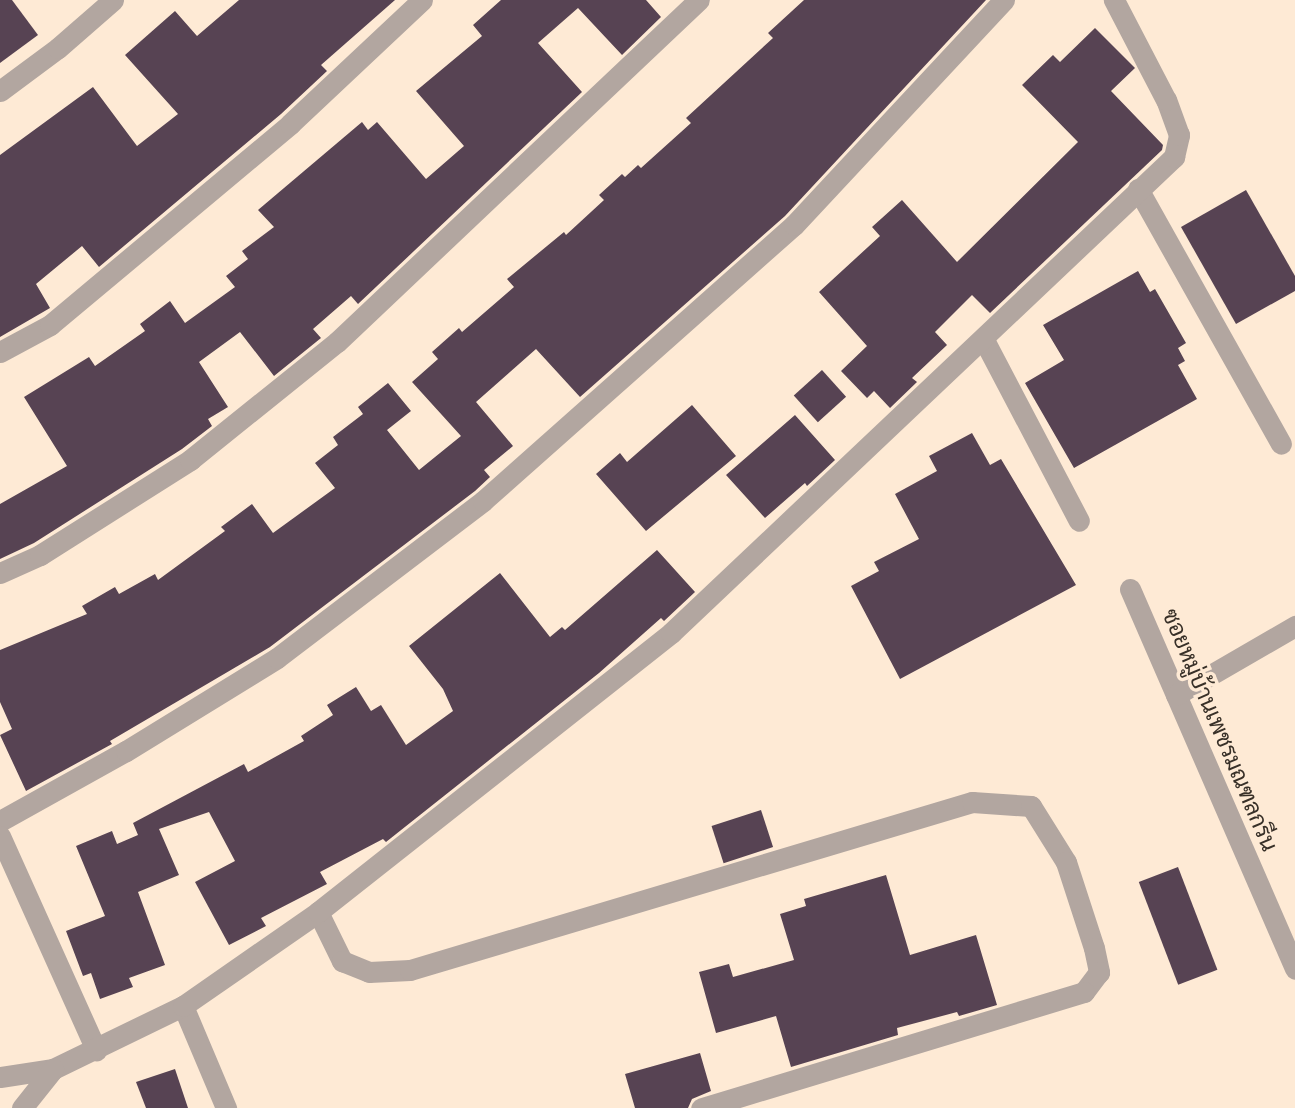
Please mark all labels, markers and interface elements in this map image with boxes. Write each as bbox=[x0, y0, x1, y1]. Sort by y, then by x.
street label: ซอยหมู่บ้านเพชรมณฑลกรีน bbox=[1156, 605, 1284, 855]

